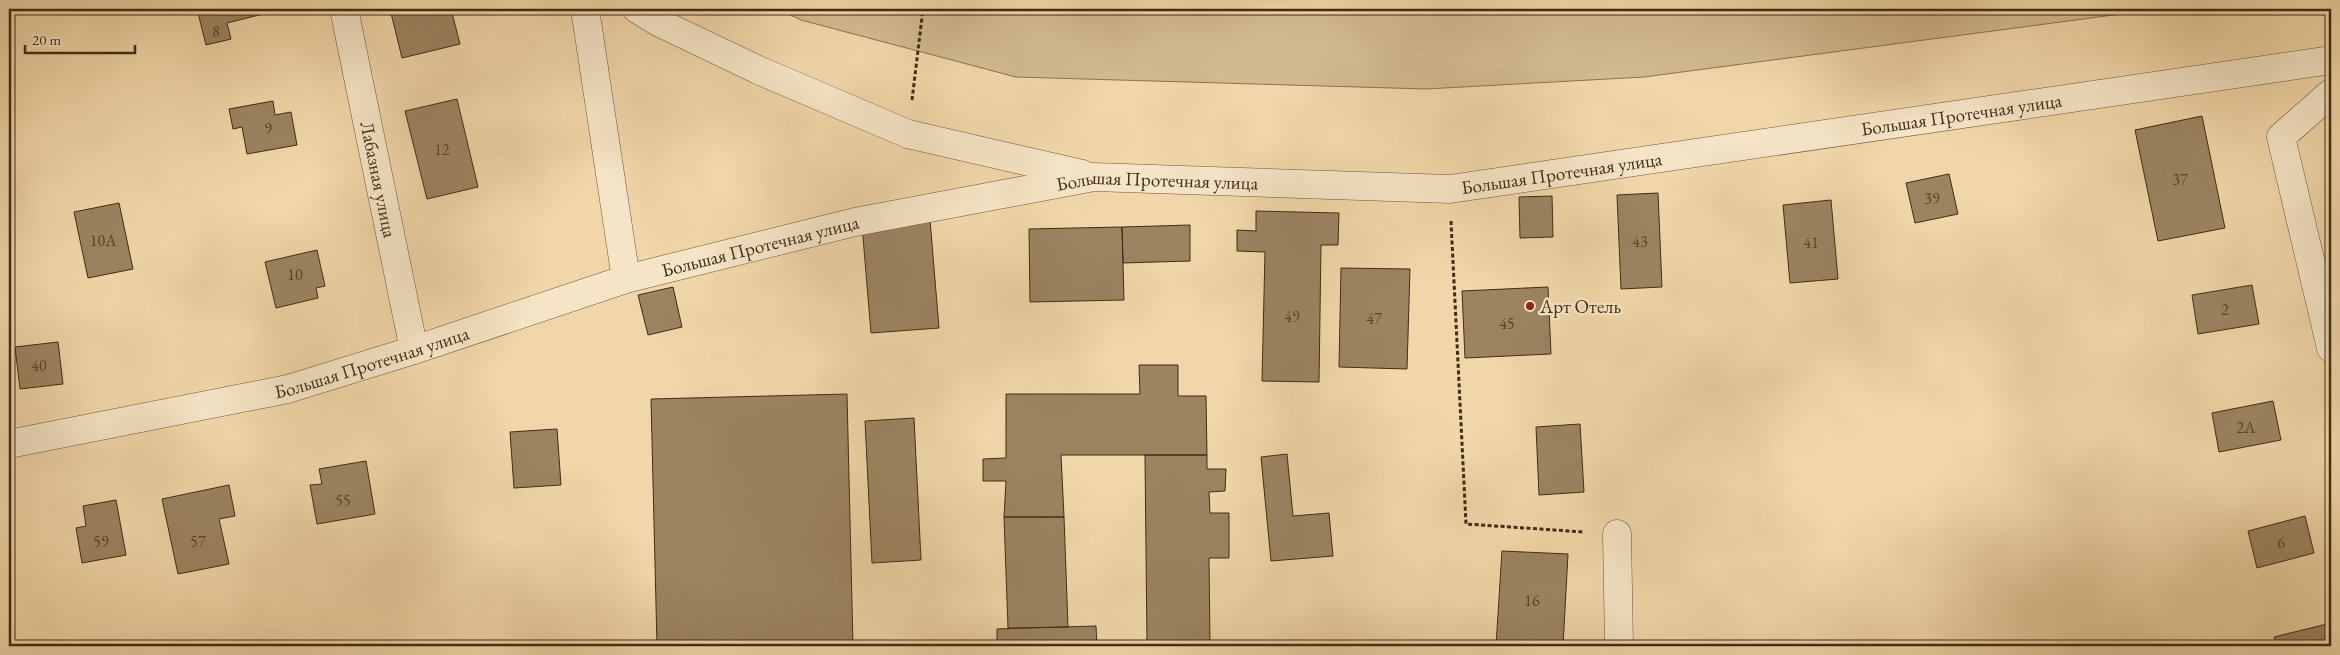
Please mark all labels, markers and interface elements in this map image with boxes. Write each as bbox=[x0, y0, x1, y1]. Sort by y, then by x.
house number: 8 bbox=[212, 21, 220, 42]
scale bar bbox=[25, 22, 135, 54]
text: 20 m bbox=[32, 30, 61, 49]
street label: Большая Протечная улица bbox=[1859, 88, 2064, 142]
house number: 9 bbox=[264, 118, 272, 139]
street label: Лабазная улица bbox=[354, 119, 403, 240]
house number: 12 bbox=[434, 139, 450, 160]
street label: Большая Протечная улица bbox=[1460, 146, 1664, 200]
street label: Большая Протечная улица bbox=[1054, 165, 1259, 197]
house number: 37 bbox=[2172, 169, 2188, 190]
house number: 39 bbox=[1924, 188, 1940, 209]
street label: Большая Протечная улица bbox=[659, 209, 862, 283]
house number: 10А bbox=[90, 230, 117, 251]
house number: 43 bbox=[1632, 231, 1648, 252]
house number: 41 bbox=[1803, 232, 1819, 253]
house number: 10 bbox=[287, 264, 303, 285]
place label: Арт Отель bbox=[1539, 294, 1621, 319]
house number: 2 bbox=[2221, 299, 2229, 320]
marker: Арт Отель bbox=[1524, 300, 1536, 312]
house number: 49 bbox=[1284, 306, 1300, 327]
house number: 47 bbox=[1366, 308, 1382, 329]
house number: 45 bbox=[1499, 313, 1515, 334]
street label: Большая Протечная улица bbox=[272, 320, 473, 404]
house number: 40 bbox=[31, 355, 47, 376]
house number: 2А bbox=[2237, 417, 2256, 438]
house number: 55 bbox=[335, 490, 351, 511]
house number: 59 bbox=[93, 531, 109, 552]
house number: 57 bbox=[190, 531, 206, 552]
house number: 6 bbox=[2277, 532, 2285, 553]
house number: 16 bbox=[1524, 590, 1540, 611]

